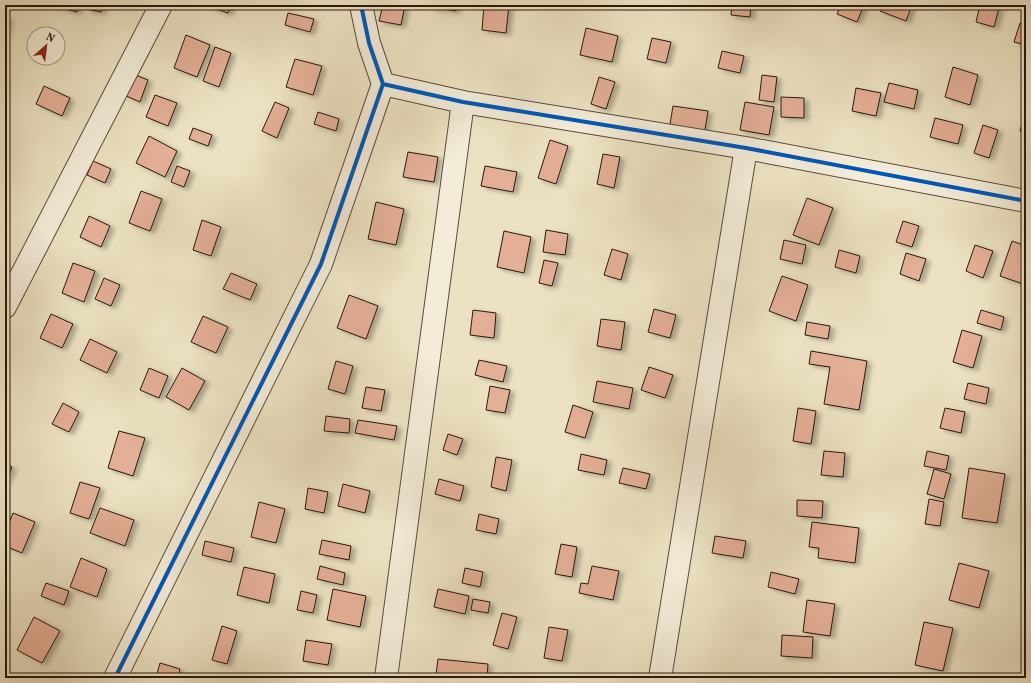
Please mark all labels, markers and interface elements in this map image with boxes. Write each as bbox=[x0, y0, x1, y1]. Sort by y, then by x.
north arrow bbox=[26, 26, 66, 66]
text: N bbox=[43, 30, 57, 47]

